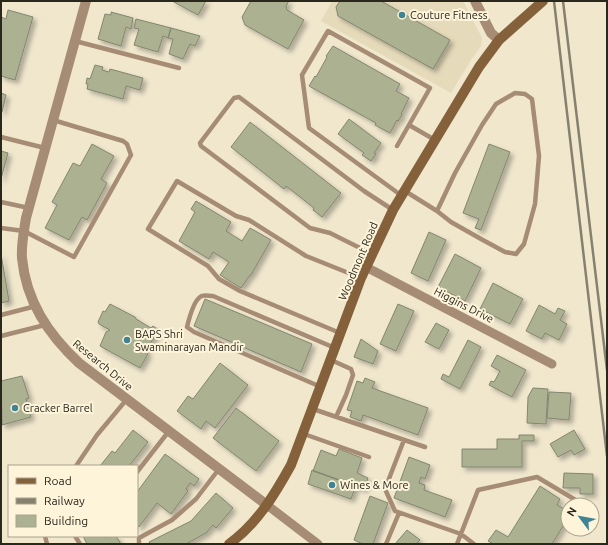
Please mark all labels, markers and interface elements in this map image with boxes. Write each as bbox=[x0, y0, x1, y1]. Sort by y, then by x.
place label: Couture Fitness bbox=[410, 9, 488, 21]
marker: Couture Fitness bbox=[397, 10, 407, 20]
street label: Woodmont Road bbox=[336, 220, 380, 302]
street label: Higgins Drive bbox=[432, 285, 496, 325]
place label: BAPS Shri Swaminarayan Mandir bbox=[135, 328, 244, 353]
marker: BAPS Shri Swaminarayan Mandir bbox=[122, 335, 132, 345]
street label: Research Drive bbox=[71, 337, 135, 393]
place label: Cracker Barrel bbox=[23, 402, 93, 414]
marker: Cracker Barrel bbox=[10, 403, 20, 413]
legend bbox=[8, 465, 138, 537]
text: Road bbox=[44, 474, 72, 487]
place label: Wines & More bbox=[340, 479, 409, 491]
marker: Wines & More bbox=[327, 480, 337, 490]
text: Railway bbox=[44, 494, 85, 507]
north arrow bbox=[560, 497, 600, 537]
text: N bbox=[564, 505, 579, 518]
text: Building bbox=[44, 514, 88, 527]

